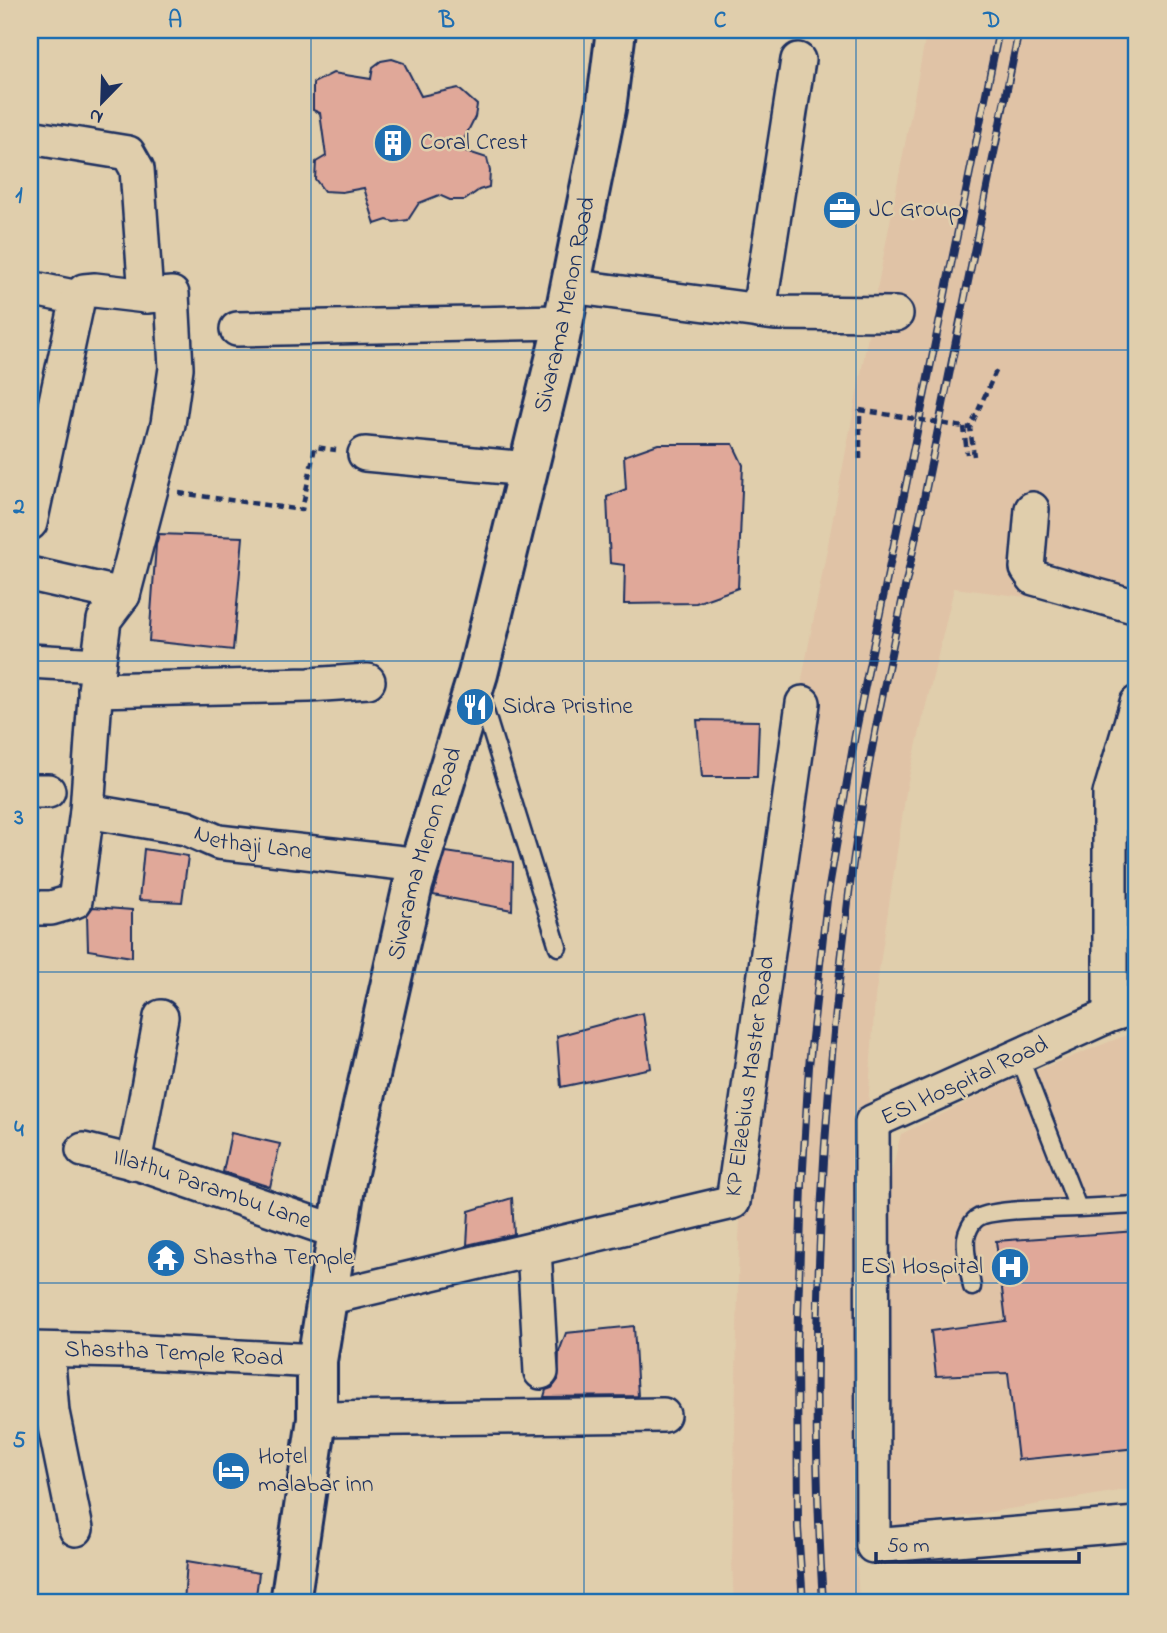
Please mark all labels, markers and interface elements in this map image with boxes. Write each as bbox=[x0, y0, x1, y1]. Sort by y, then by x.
text: A bbox=[168, 5, 182, 38]
text: B bbox=[438, 5, 455, 38]
text: C bbox=[714, 5, 727, 38]
text: D bbox=[983, 5, 1000, 38]
north arrow bbox=[66, 66, 136, 136]
text: N bbox=[85, 100, 108, 130]
building icon: Coral Crest bbox=[372, 122, 414, 164]
place label: Coral Crest bbox=[420, 126, 528, 161]
text: 1 bbox=[15, 180, 23, 213]
office icon: JC Group bbox=[821, 189, 863, 231]
street label: Sivarama Menon Road bbox=[525, 193, 606, 416]
place label: JC Group bbox=[869, 193, 962, 228]
text: 2 bbox=[12, 491, 25, 524]
restaurant icon: Sidra Pristine bbox=[454, 686, 496, 728]
place label: Sidra Pristine bbox=[502, 690, 633, 725]
street label: Sivarama Menon Road bbox=[379, 743, 472, 964]
text: 3 bbox=[13, 802, 24, 835]
street label: Nethaji Lane bbox=[188, 816, 314, 870]
street label: KP Elzebius Master Road bbox=[716, 953, 785, 1199]
street label: ESI Hospital Road bbox=[876, 1028, 1055, 1136]
text: 4 bbox=[14, 1114, 24, 1147]
street label: Illathu Parambu Lane bbox=[109, 1141, 316, 1239]
temple icon: Shastha Temple bbox=[145, 1237, 187, 1279]
place label: Shastha Temple bbox=[193, 1241, 354, 1276]
hospital icon: ESI Hospital bbox=[989, 1246, 1031, 1288]
place label: ESI Hospital bbox=[860, 1250, 983, 1285]
street label: Shastha Temple Road bbox=[64, 1332, 285, 1377]
text: 5 bbox=[12, 1425, 26, 1458]
place label: Hotel malabar inn bbox=[258, 1440, 374, 1503]
hotel icon: Hotel malabar inn bbox=[210, 1450, 252, 1492]
scale bar bbox=[876, 1521, 1080, 1565]
text: 50 m bbox=[887, 1532, 930, 1562]

